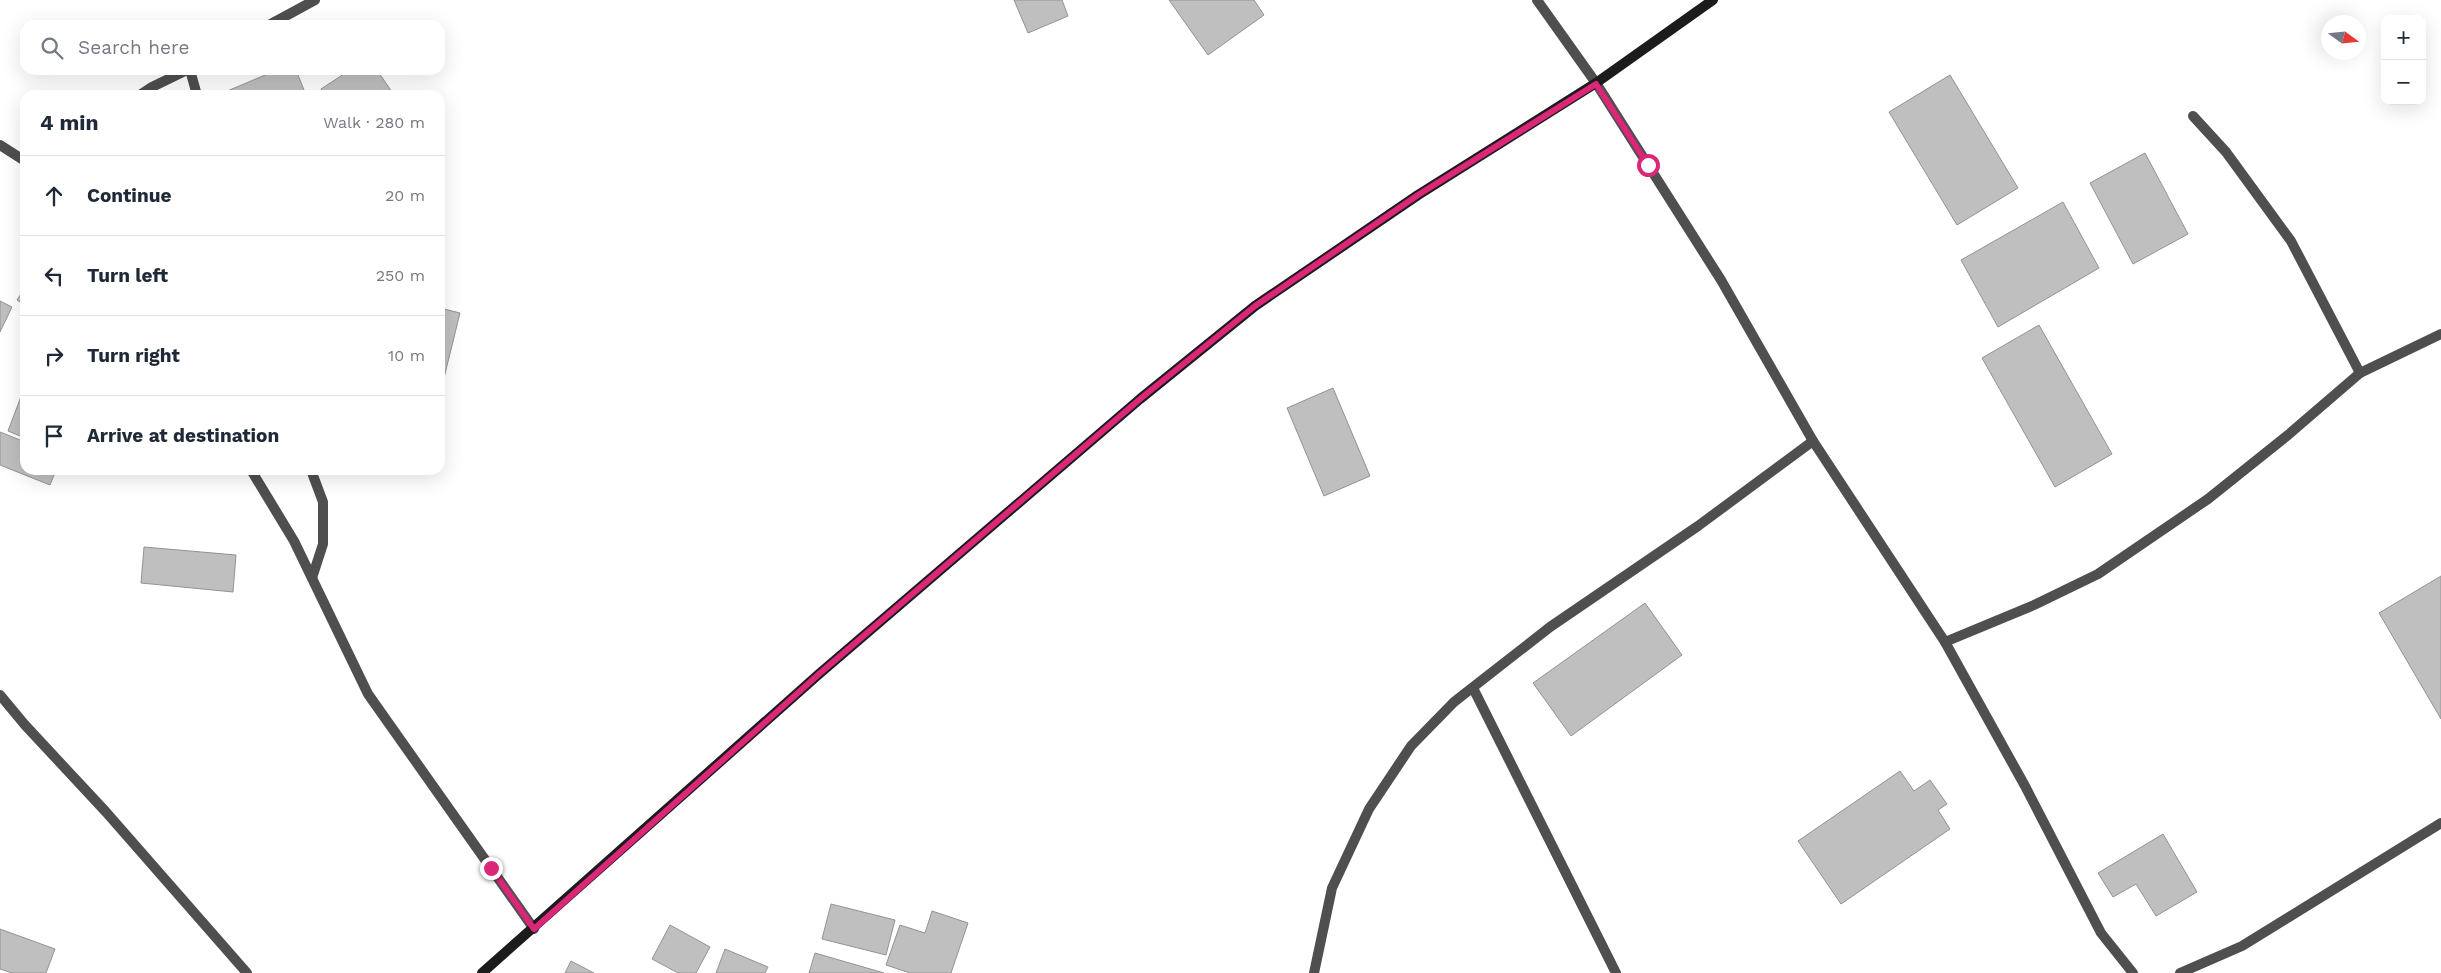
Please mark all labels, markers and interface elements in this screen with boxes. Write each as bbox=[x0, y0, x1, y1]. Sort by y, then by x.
north arrow bbox=[2321, 15, 2366, 60]
map controls bbox=[2381, 15, 2426, 105]
button: + bbox=[2381, 15, 2426, 60]
search box bbox=[20, 20, 445, 75]
icon: search bbox=[38, 34, 66, 62]
text: Search here bbox=[78, 36, 189, 59]
button: − bbox=[2381, 60, 2426, 105]
text: 4 min bbox=[40, 110, 98, 135]
text: Walk · 280 m bbox=[323, 113, 425, 132]
route start bbox=[1637, 154, 1660, 177]
icon: ahead bbox=[40, 182, 68, 210]
text: Continue bbox=[87, 184, 171, 207]
text: 20 m bbox=[385, 186, 425, 205]
icon: left bbox=[40, 262, 68, 290]
text: Turn left bbox=[87, 264, 168, 287]
text: 250 m bbox=[376, 266, 425, 285]
icon: right bbox=[40, 342, 68, 370]
text: Turn right bbox=[87, 344, 180, 367]
text: 10 m bbox=[388, 346, 425, 365]
icon: arrive bbox=[40, 422, 68, 450]
text: Arrive at destination bbox=[87, 424, 279, 447]
route end bbox=[480, 857, 503, 880]

